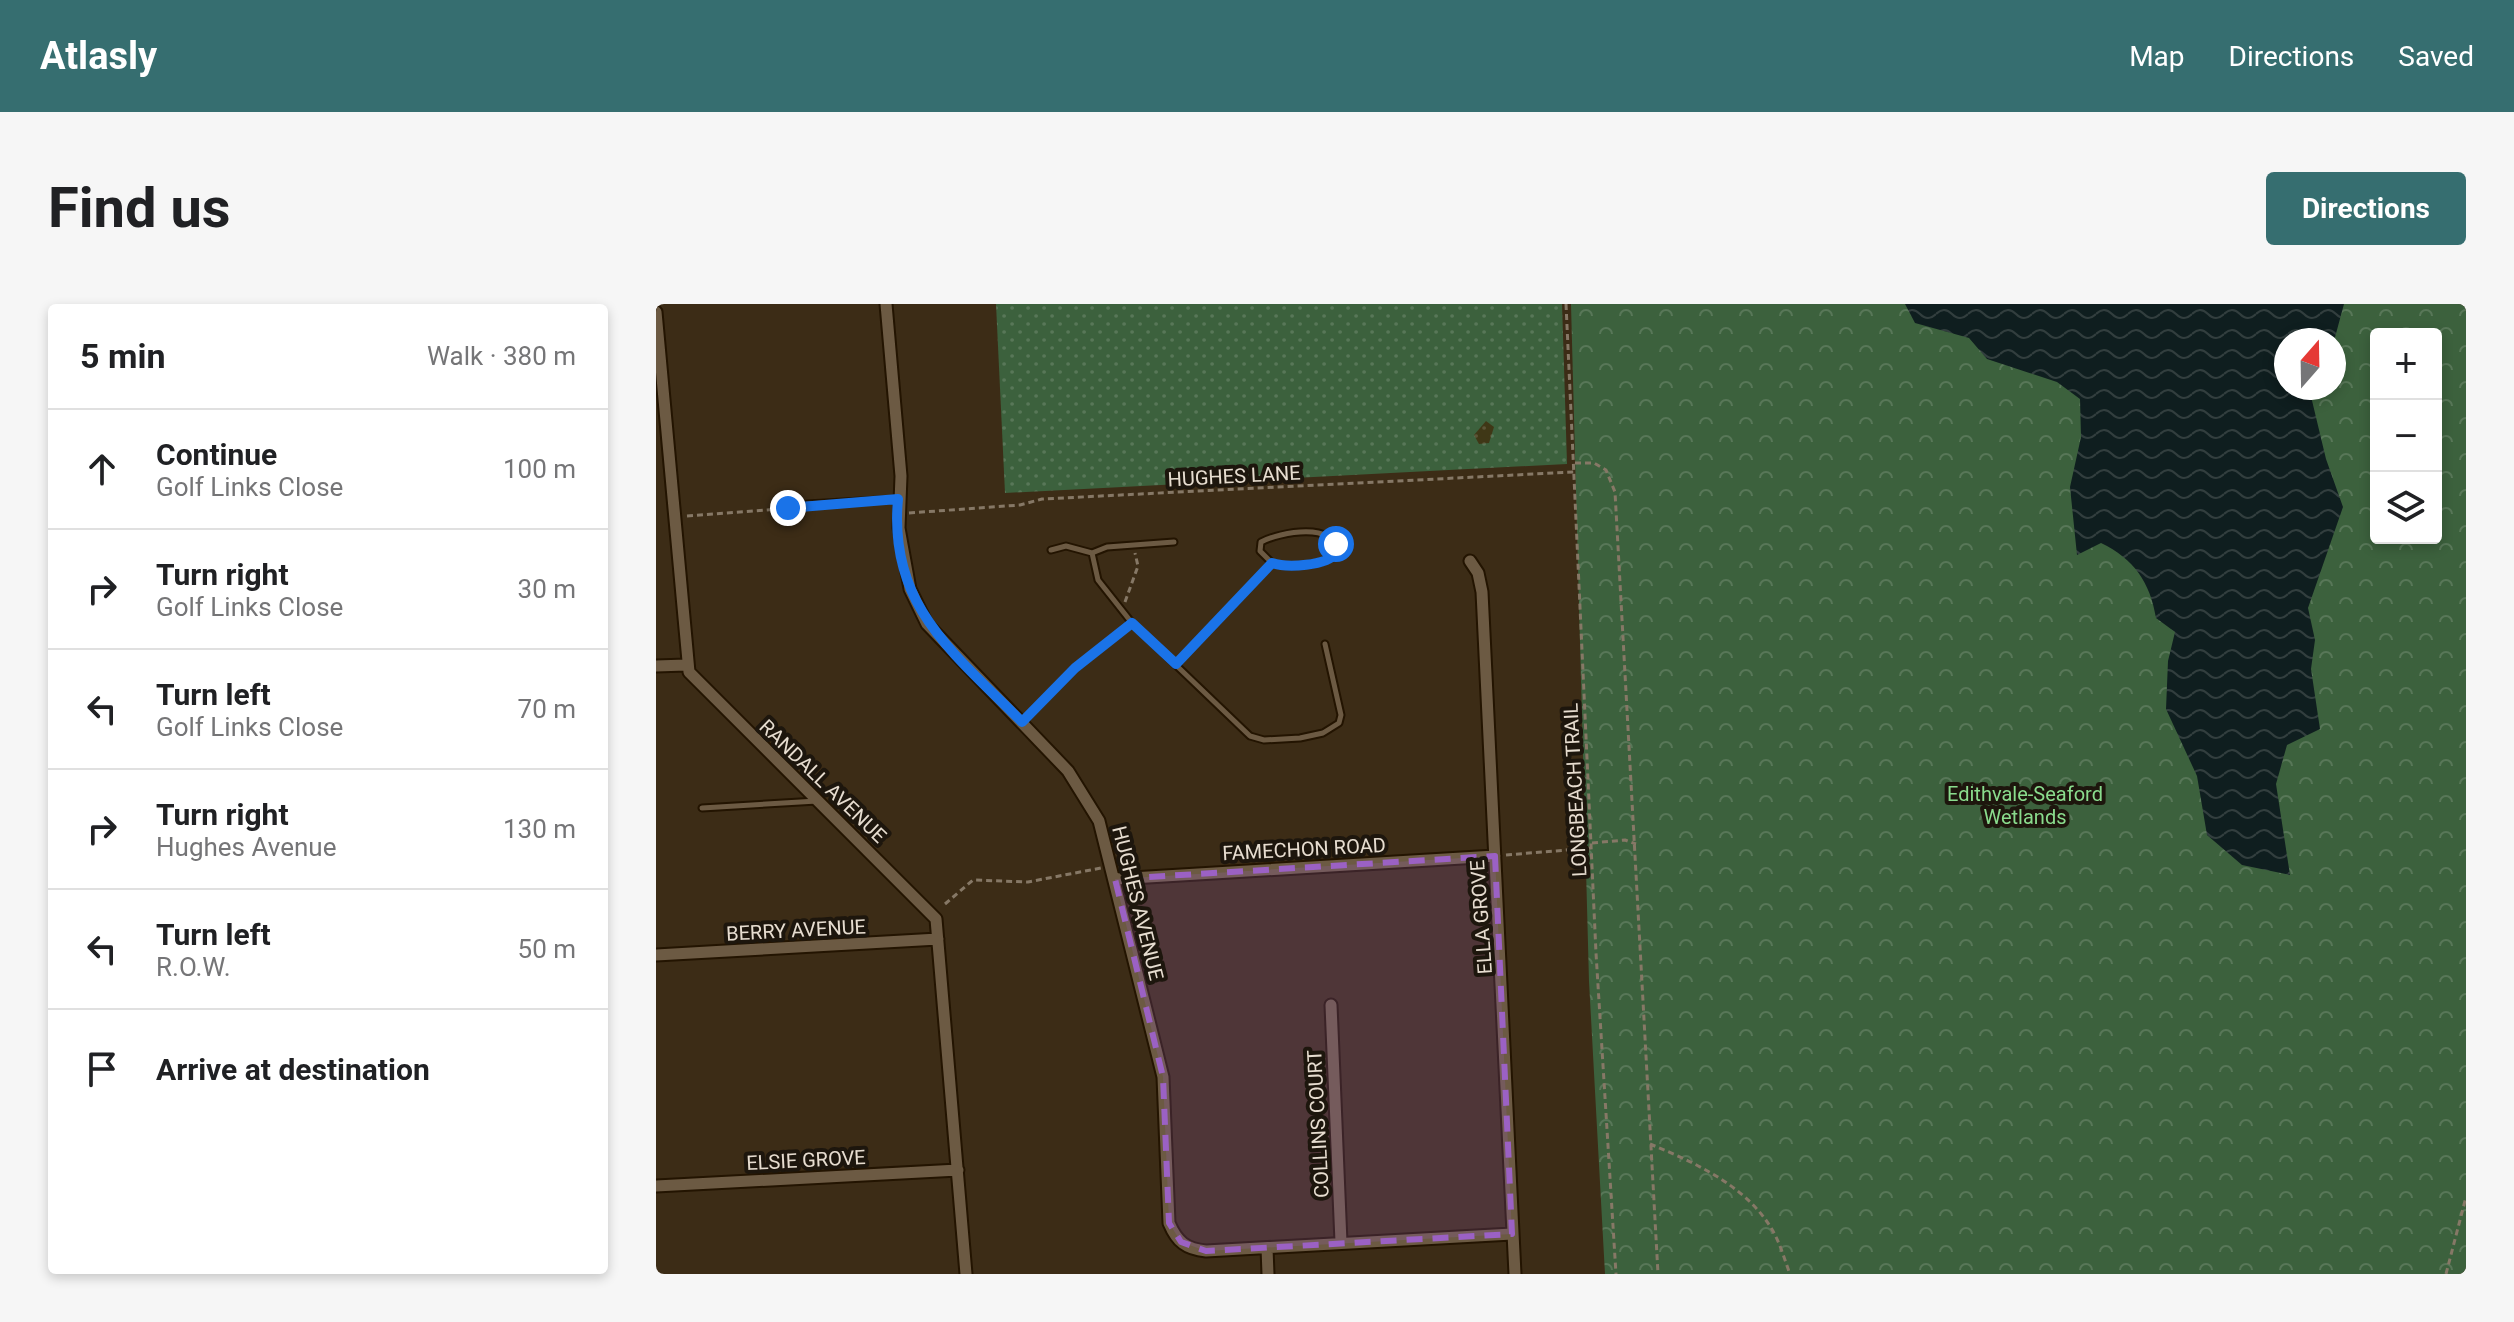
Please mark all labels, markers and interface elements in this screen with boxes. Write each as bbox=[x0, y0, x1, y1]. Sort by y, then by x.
text: Atlasly bbox=[40, 34, 157, 78]
text: Map bbox=[2129, 40, 2185, 73]
text: Directions bbox=[2229, 40, 2354, 73]
text: Saved bbox=[2398, 40, 2474, 73]
button: Directions bbox=[2266, 172, 2466, 245]
text: Find us bbox=[48, 175, 231, 241]
north arrow bbox=[2274, 328, 2346, 400]
map controls bbox=[2370, 328, 2442, 544]
button: + bbox=[2370, 328, 2442, 400]
text: 5 min bbox=[80, 336, 165, 376]
text: Walk · 380 m bbox=[427, 341, 576, 371]
button: − bbox=[2370, 400, 2442, 472]
text: Continue bbox=[156, 437, 277, 472]
icon: ahead bbox=[80, 447, 124, 491]
text: 100 m bbox=[503, 454, 576, 484]
street label: HUGHES LANE bbox=[1167, 461, 1301, 491]
text: Golf Links Close bbox=[156, 472, 343, 502]
button: layers bbox=[2370, 472, 2442, 544]
route end bbox=[770, 490, 806, 526]
route start bbox=[1318, 526, 1354, 562]
text: Turn right bbox=[156, 557, 289, 592]
icon: right bbox=[80, 567, 124, 611]
text: 30 m bbox=[518, 574, 576, 604]
text: Golf Links Close bbox=[156, 592, 343, 622]
text: Turn left bbox=[156, 677, 271, 712]
icon: left bbox=[80, 687, 124, 731]
text: 70 m bbox=[518, 694, 576, 724]
street label: LONGBEACH TRAIL bbox=[1558, 702, 1592, 877]
text: Golf Links Close bbox=[156, 712, 343, 742]
street label: RANDALL AVENUE bbox=[755, 714, 891, 848]
park label: Edithvale-Seaford Wetlands bbox=[1947, 782, 2103, 829]
text: Turn right bbox=[156, 797, 289, 832]
icon: right bbox=[80, 807, 124, 851]
text: 130 m bbox=[503, 814, 576, 844]
street label: HUGHES AVENUE bbox=[1107, 823, 1169, 983]
text: Hughes Avenue bbox=[156, 832, 336, 862]
street label: FAMECHON ROAD bbox=[1222, 833, 1386, 865]
street label: ELLA GROVE bbox=[1465, 859, 1497, 975]
street label: BERRY AVENUE bbox=[726, 914, 866, 946]
text: Turn left bbox=[156, 917, 271, 952]
icon: left bbox=[80, 927, 124, 971]
text: 50 m bbox=[518, 934, 576, 964]
text: R.O.W. bbox=[156, 952, 231, 982]
icon: arrive bbox=[80, 1047, 124, 1091]
street label: COLLINS COURT bbox=[1302, 1049, 1334, 1199]
text: Arrive at destination bbox=[156, 1052, 430, 1087]
street label: ELSIE GROVE bbox=[746, 1145, 866, 1175]

